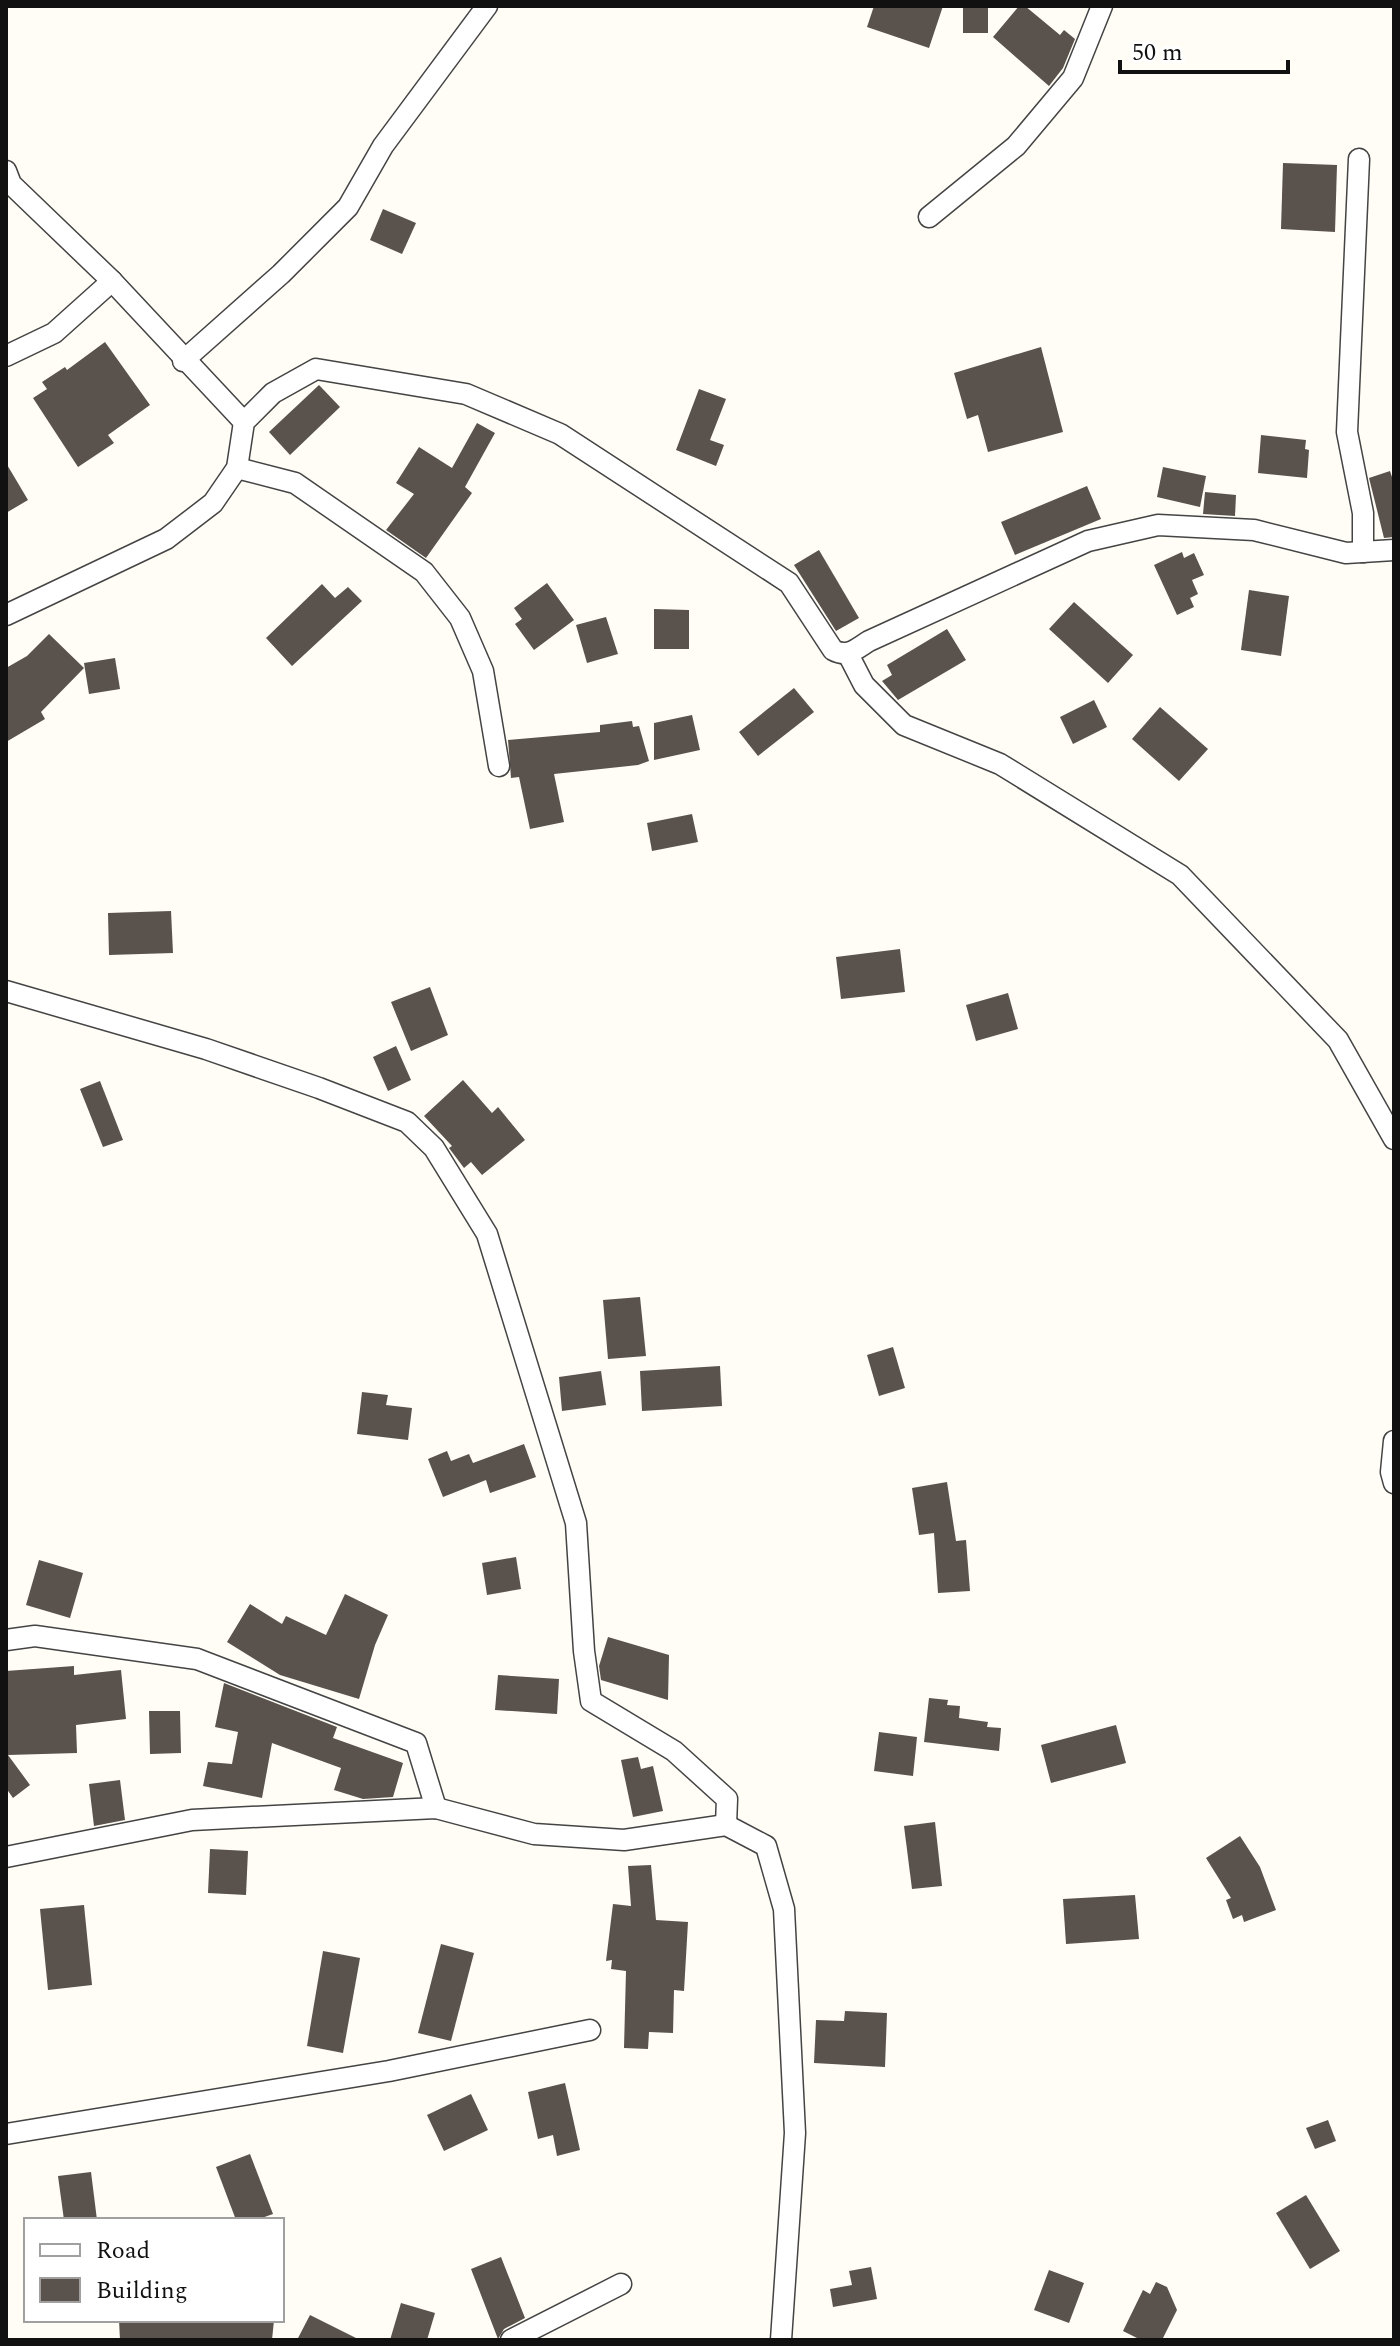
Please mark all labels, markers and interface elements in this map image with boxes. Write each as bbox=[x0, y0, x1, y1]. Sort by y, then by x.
scale bar bbox=[1120, 24, 1288, 74]
text: 50 m bbox=[1132, 35, 1183, 71]
legend bbox=[24, 2218, 284, 2322]
text: Road bbox=[96, 2233, 150, 2269]
text: Building bbox=[96, 2273, 188, 2309]

